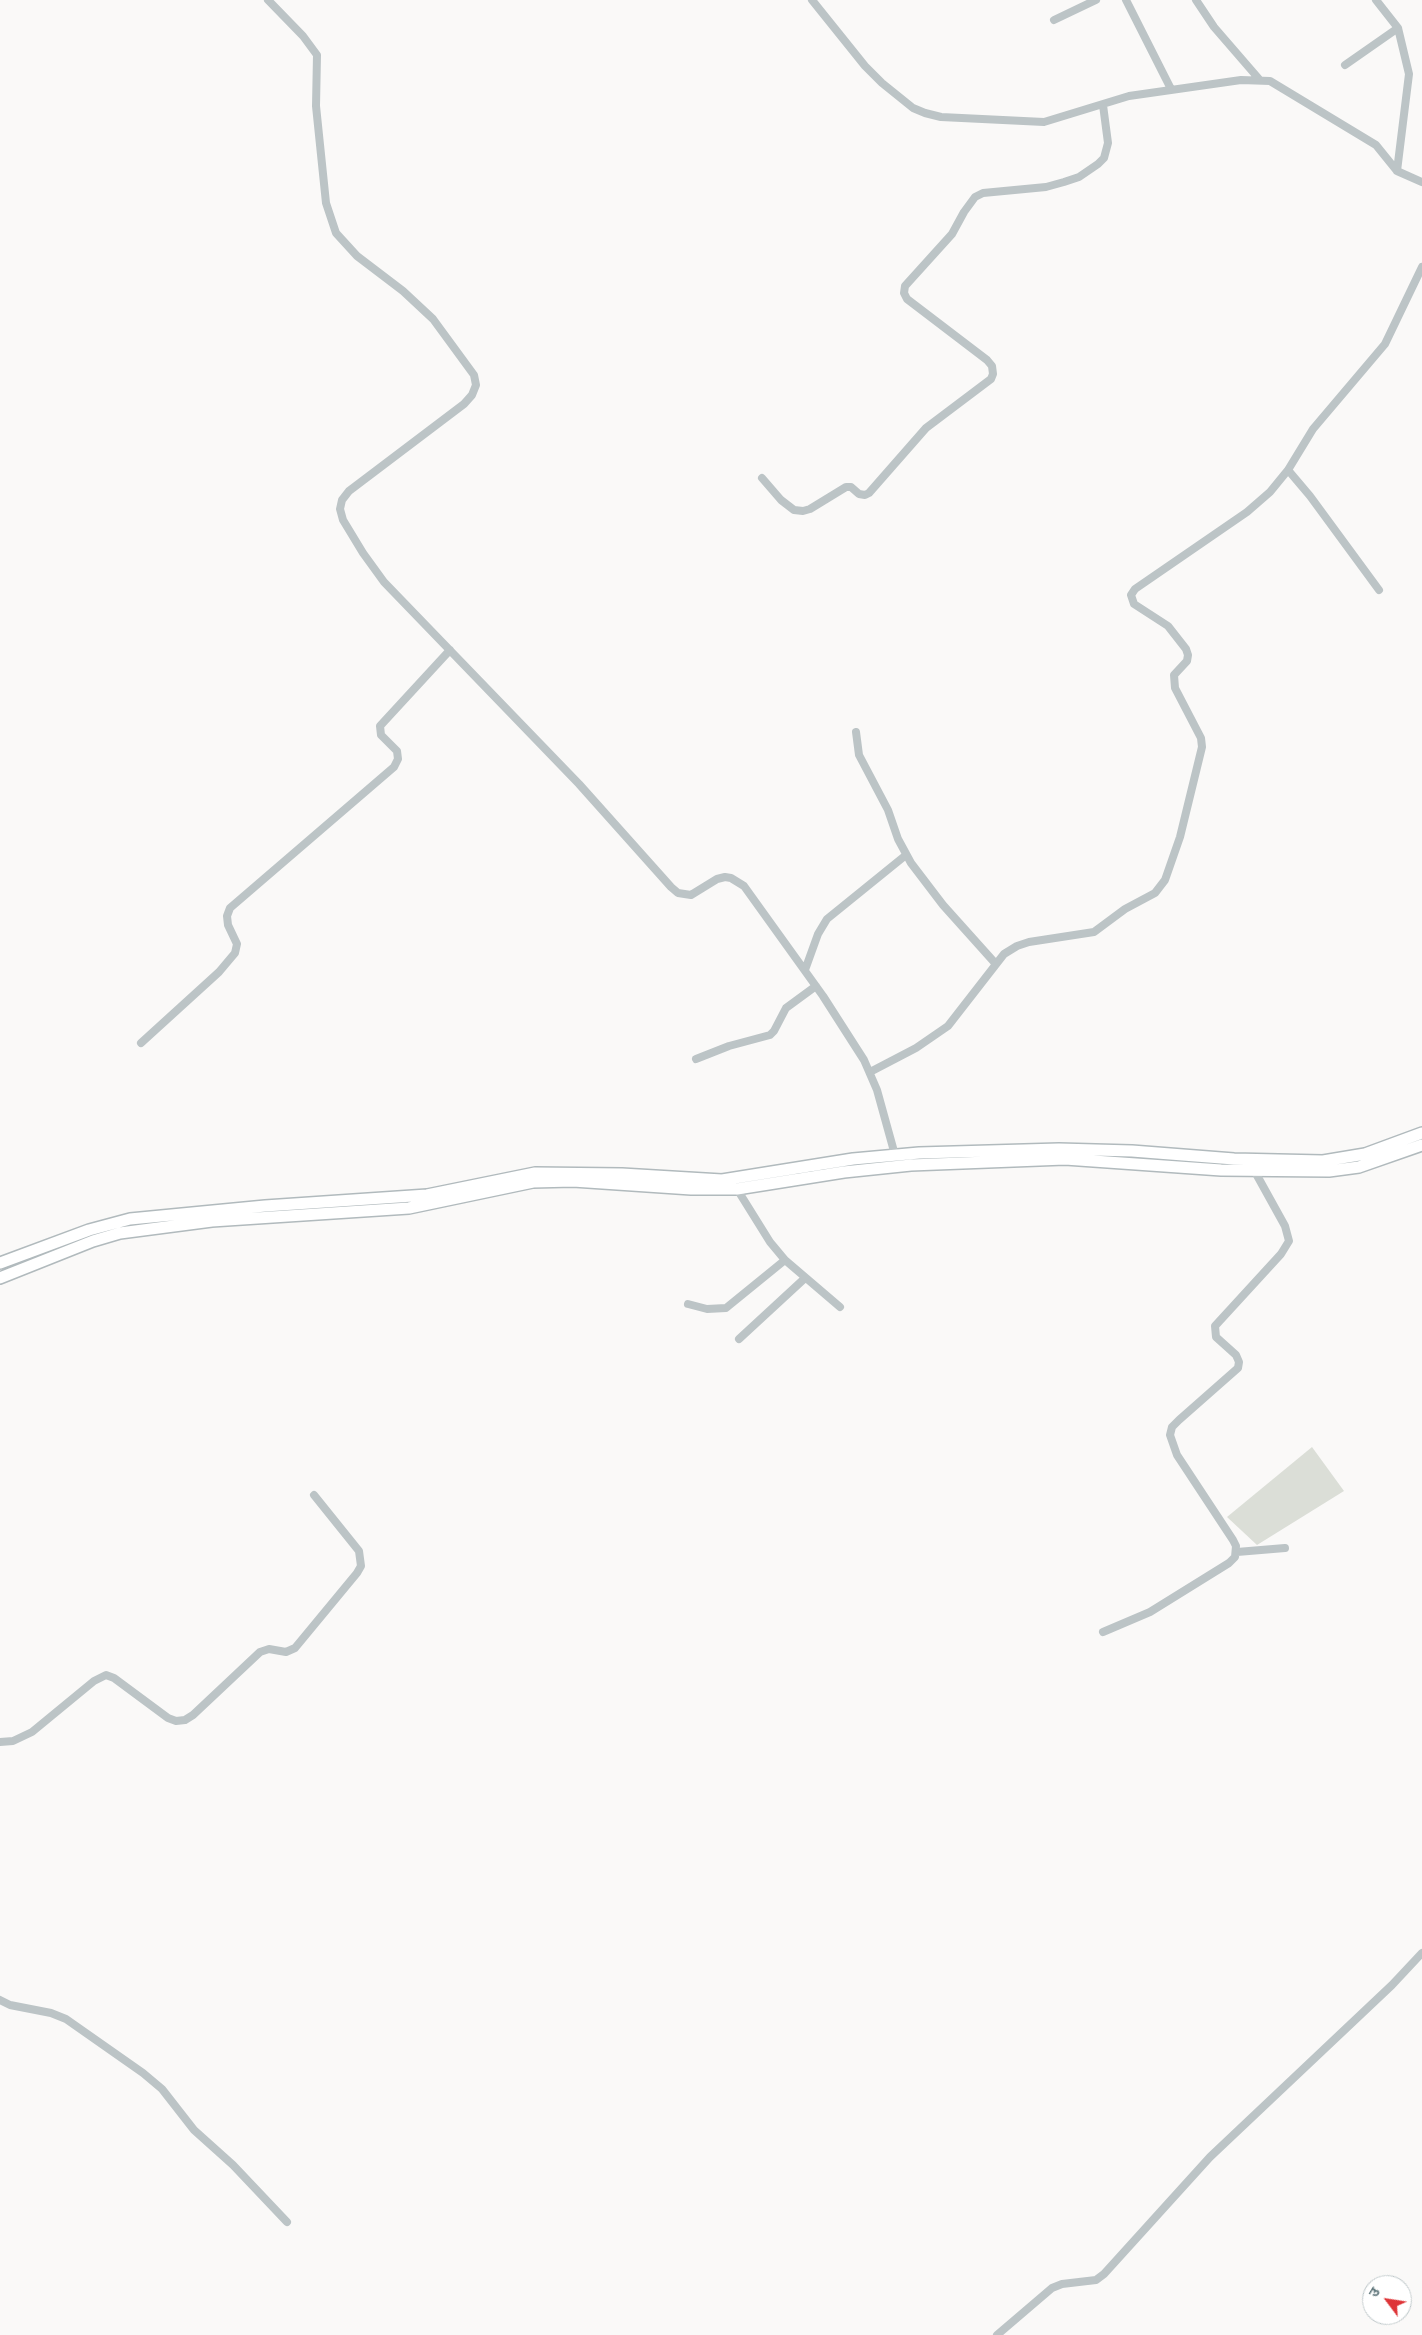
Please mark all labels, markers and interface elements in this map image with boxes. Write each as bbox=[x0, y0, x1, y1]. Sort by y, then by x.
north arrow bbox=[1362, 2275, 1412, 2325]
text: उ bbox=[1365, 2285, 1384, 2300]

